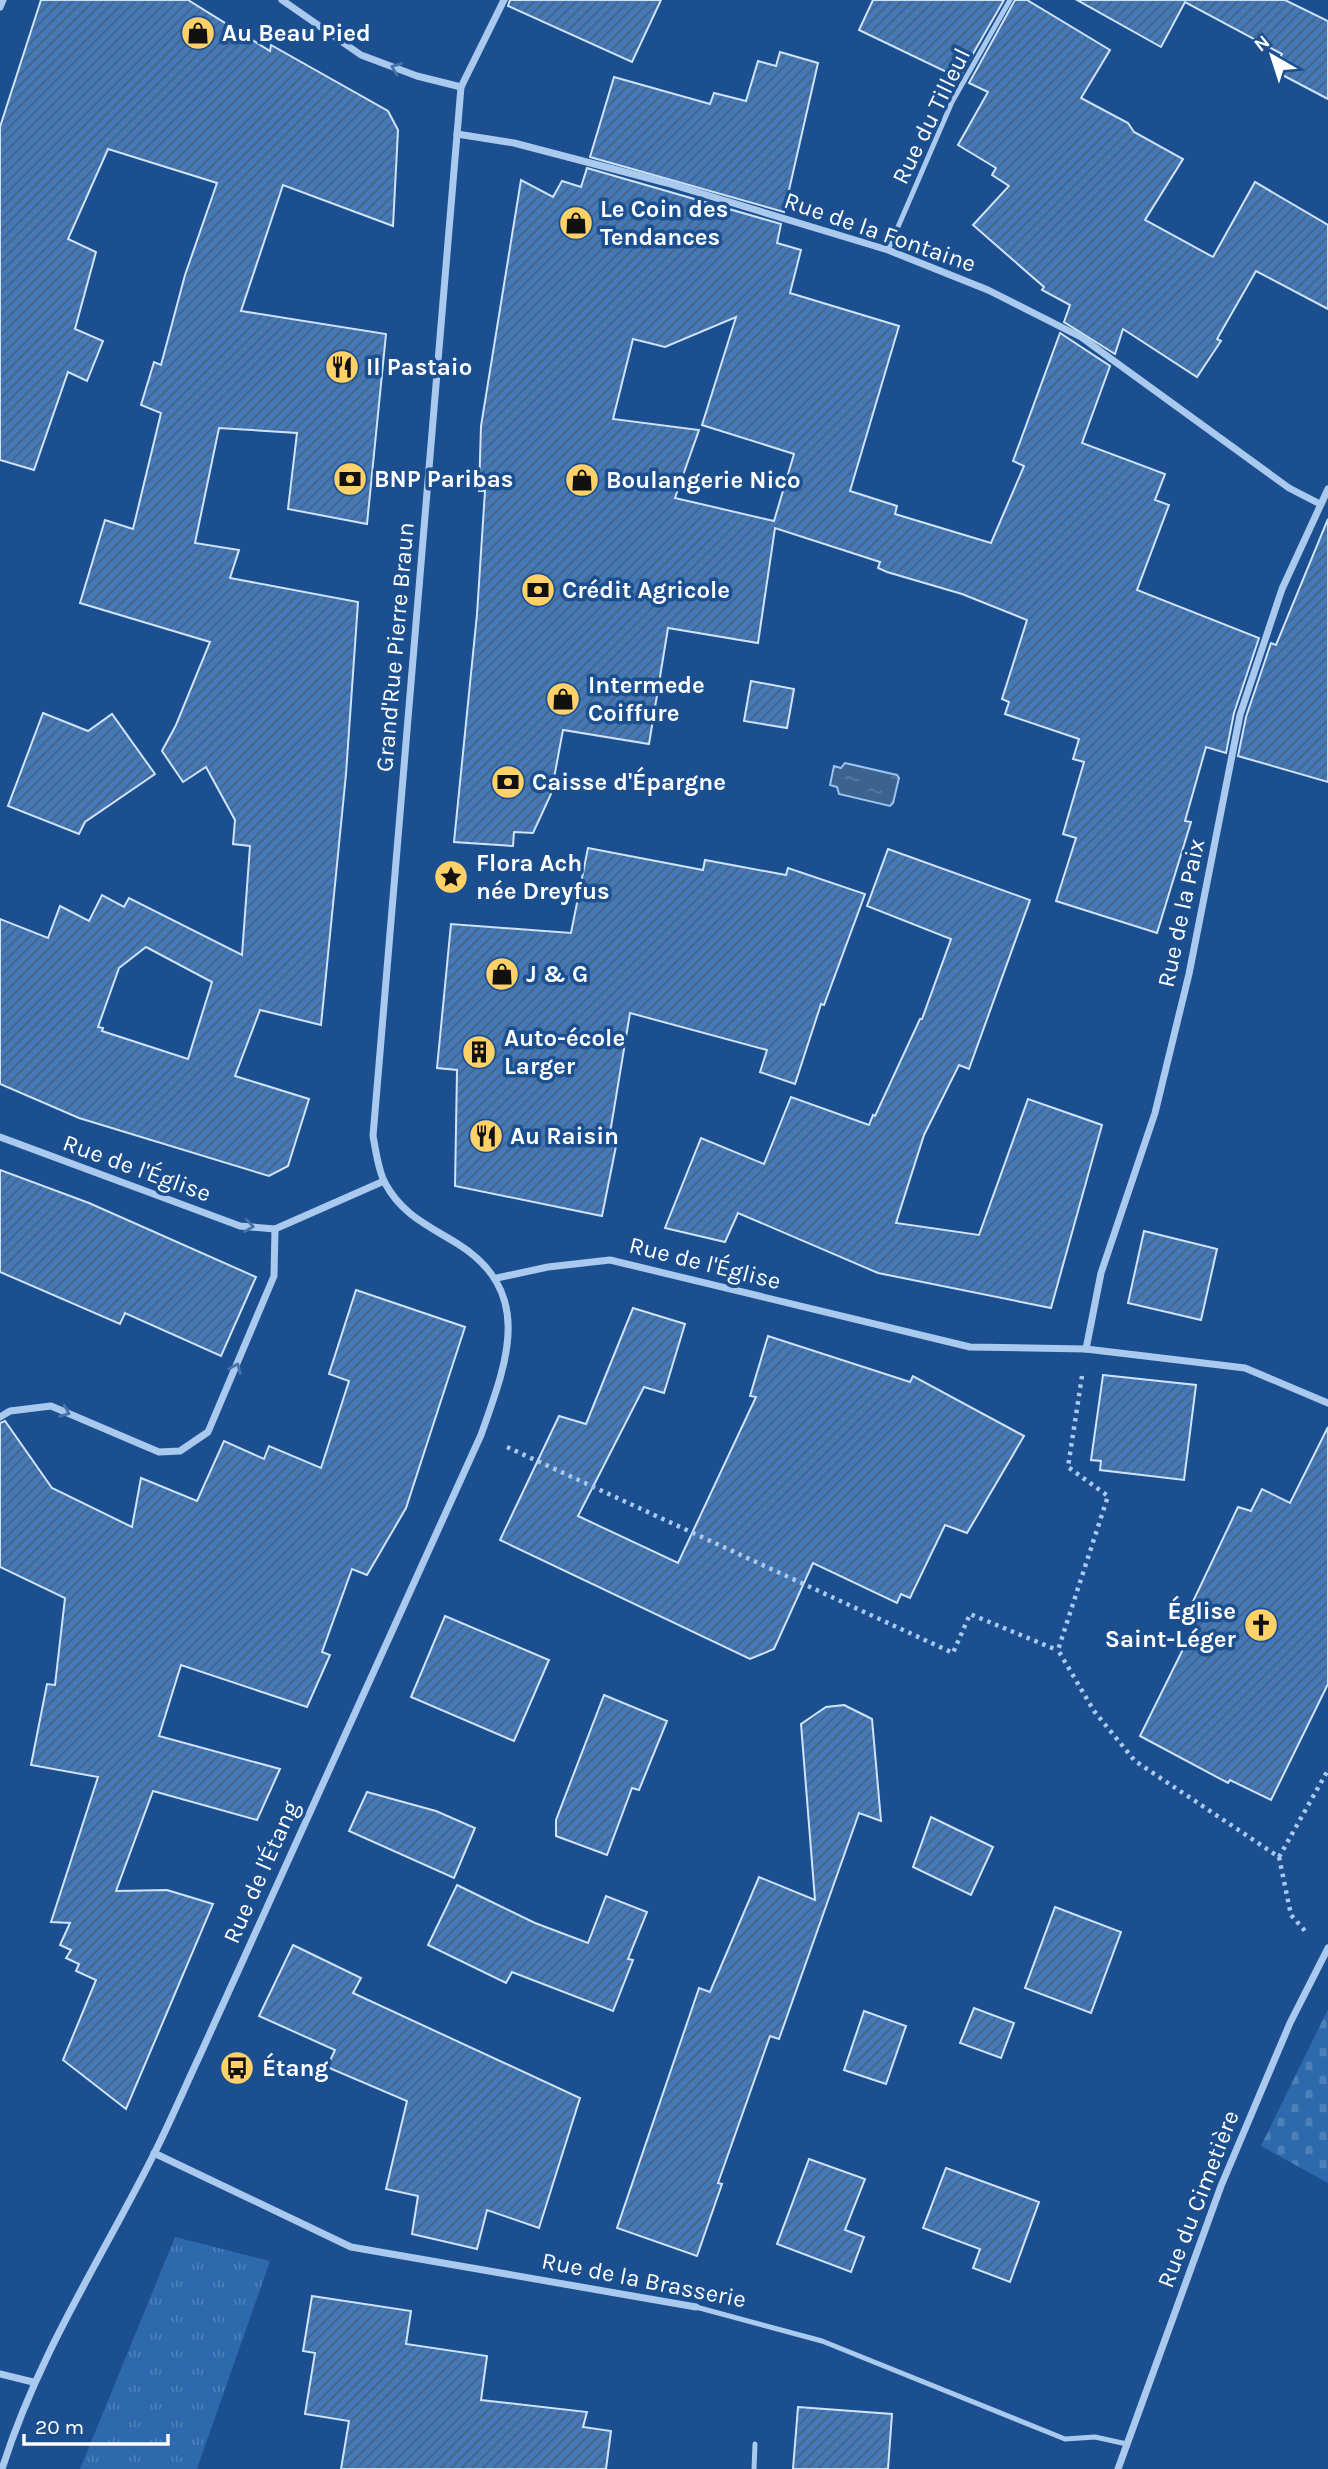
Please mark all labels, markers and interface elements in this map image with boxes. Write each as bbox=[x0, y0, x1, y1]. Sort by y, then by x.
shop icon: Au Beau Pied bbox=[179, 14, 217, 52]
place label: Au Beau Pied bbox=[222, 19, 371, 47]
north arrow bbox=[1237, 21, 1307, 91]
text: N bbox=[1250, 31, 1274, 56]
street label: Rue du Tilleul bbox=[886, 43, 976, 189]
one-way arrow bbox=[391, 62, 403, 76]
street label: Rue de la Fontaine bbox=[780, 186, 980, 278]
place label: Le Coin des Tendances bbox=[600, 195, 728, 251]
shop icon: Le Coin des Tendances bbox=[557, 204, 595, 242]
restaurant icon: Il Pastaio bbox=[323, 348, 361, 386]
place label: Il Pastaio bbox=[366, 353, 472, 381]
bank icon: BNP Paribas bbox=[331, 460, 369, 498]
shop icon: Boulangerie Nico bbox=[563, 461, 601, 499]
place label: BNP Paribas bbox=[374, 465, 513, 493]
place label: Boulangerie Nico bbox=[606, 466, 801, 494]
street label: Grand'Rue Pierre Braun bbox=[370, 521, 420, 773]
bank icon: Crédit Agricole bbox=[519, 571, 557, 609]
place label: Crédit Agricole bbox=[562, 576, 730, 604]
place label: Intermede Coiffure bbox=[588, 671, 705, 727]
shop icon: Intermede Coiffure bbox=[544, 680, 582, 718]
bank icon: Caisse d'Épargne bbox=[489, 763, 527, 801]
place label: Caisse d'Épargne bbox=[532, 766, 726, 796]
street label: Rue de la Paix bbox=[1152, 836, 1210, 990]
place label: Flora Ach née Dreyfus bbox=[476, 849, 610, 905]
place icon: Flora Ach née Dreyfus bbox=[432, 858, 470, 896]
shop icon: J & G bbox=[483, 955, 521, 993]
place label: J & G bbox=[526, 960, 588, 988]
place label: Auto-école Larger bbox=[504, 1024, 625, 1080]
building icon: Auto-école Larger bbox=[460, 1033, 498, 1071]
restaurant icon: Au Raisin bbox=[467, 1117, 505, 1155]
place label: Au Raisin bbox=[510, 1122, 619, 1150]
street label: Rue de l'Église bbox=[59, 1127, 215, 1208]
one-way arrow bbox=[243, 1218, 254, 1233]
street label: Rue de l'Église bbox=[626, 1230, 784, 1295]
one-way arrow bbox=[227, 1362, 241, 1374]
one-way arrow bbox=[57, 1404, 70, 1418]
place label: Église Saint-Léger bbox=[1105, 1595, 1237, 1653]
church icon: Église Saint-Léger bbox=[1242, 1606, 1280, 1644]
street label: Rue de l'Étang bbox=[216, 1795, 305, 1948]
bus stop icon: Étang bbox=[218, 2049, 256, 2087]
place label: Étang bbox=[262, 2052, 329, 2082]
street label: Rue du Cimetière bbox=[1151, 2106, 1245, 2292]
street label: Rue de la Brasserie bbox=[539, 2246, 749, 2314]
scale bar bbox=[24, 2402, 168, 2446]
text: 20 m bbox=[35, 2415, 84, 2439]

